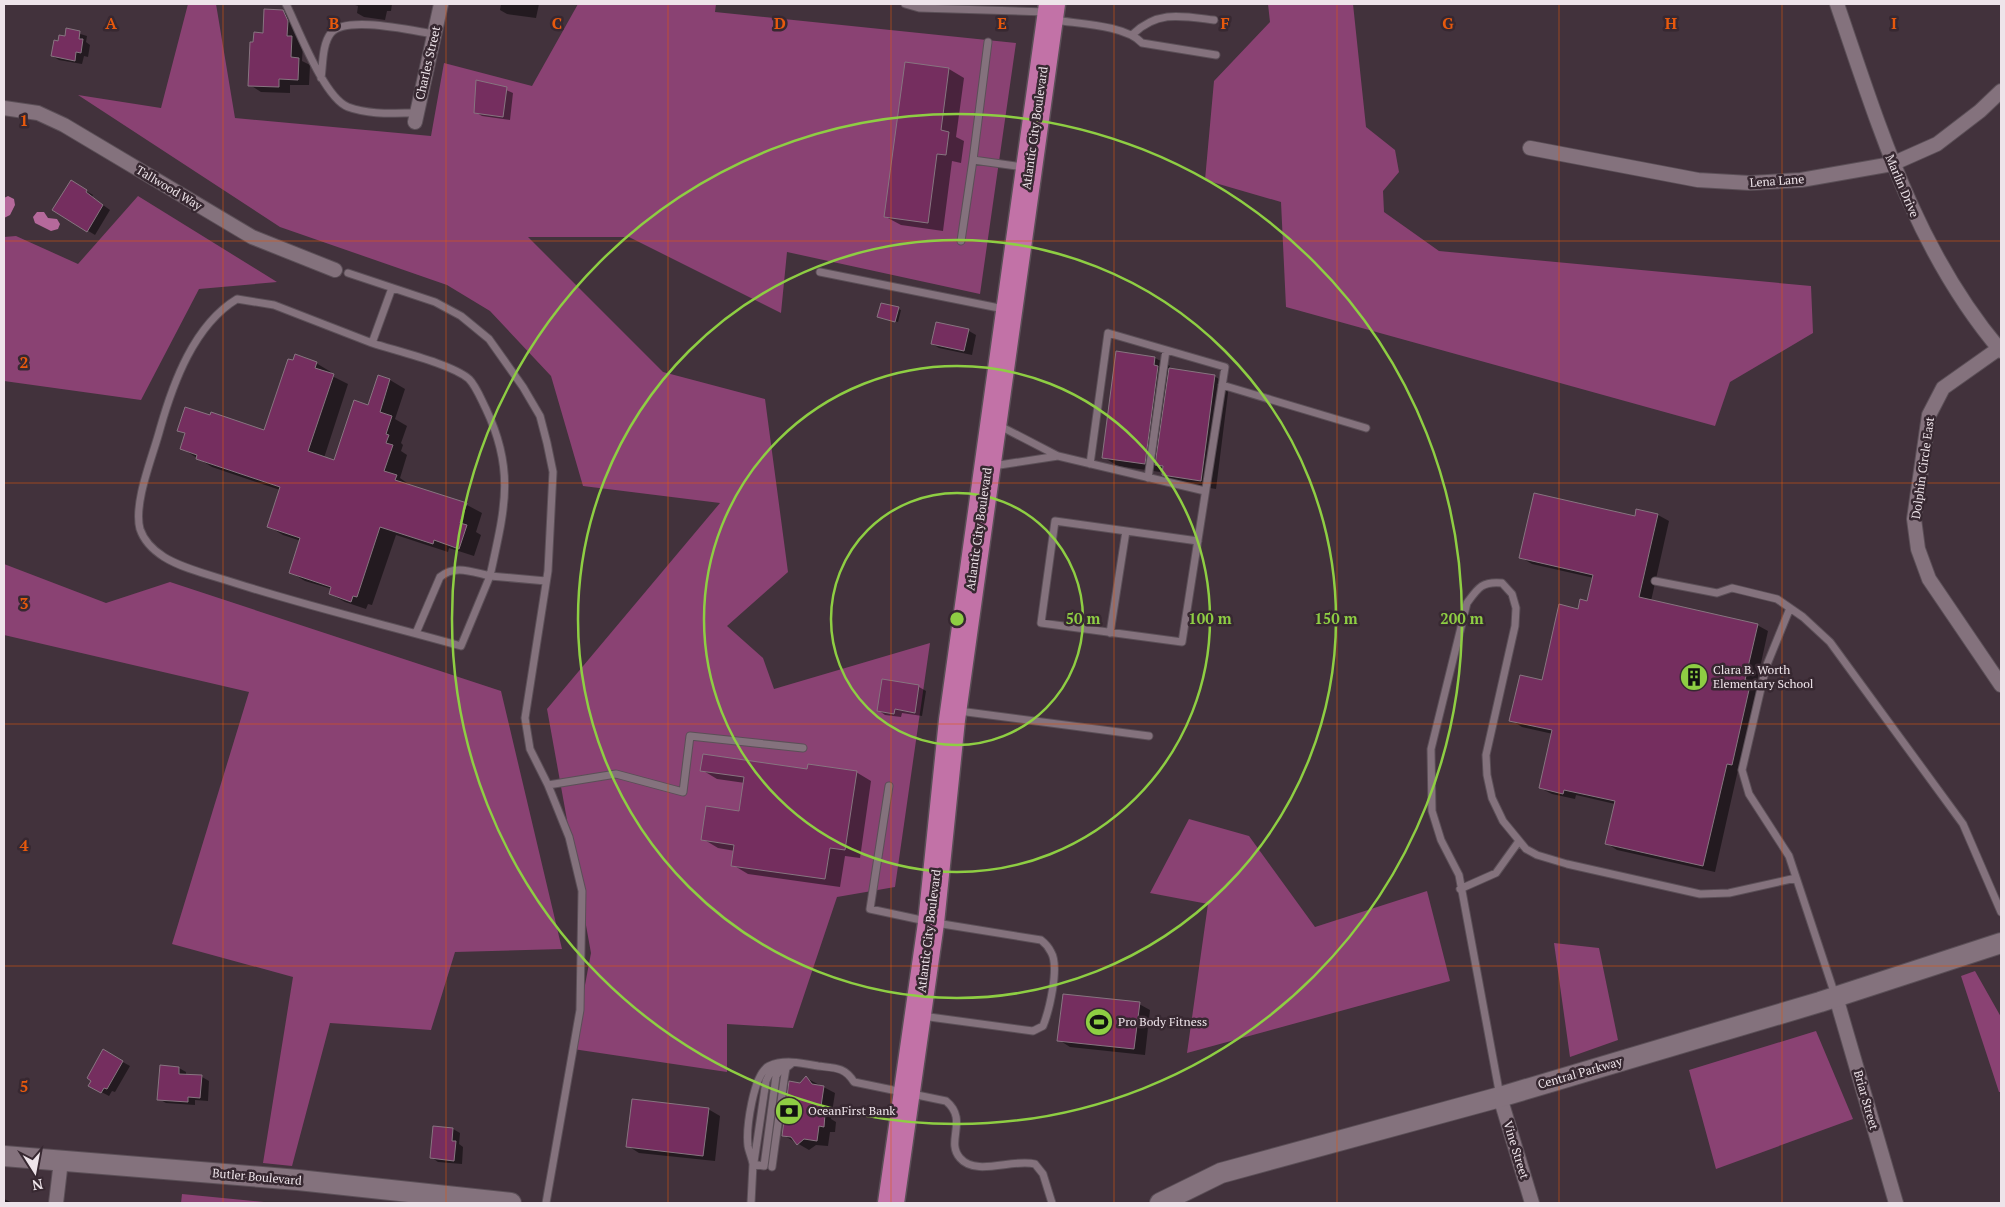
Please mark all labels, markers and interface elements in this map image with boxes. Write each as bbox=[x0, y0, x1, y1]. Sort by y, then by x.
text: A bbox=[105, 12, 117, 34]
text: B bbox=[329, 12, 339, 34]
text: C bbox=[552, 12, 562, 34]
text: D bbox=[774, 12, 786, 34]
text: E bbox=[997, 12, 1007, 34]
text: F bbox=[1220, 12, 1230, 34]
text: G bbox=[1442, 12, 1454, 34]
text: H bbox=[1665, 12, 1677, 34]
text: I bbox=[1891, 12, 1897, 34]
street label: Charles Street bbox=[412, 24, 443, 101]
street label: Atlantic City Boulevard bbox=[1018, 65, 1051, 190]
text: 1 bbox=[19, 109, 29, 131]
street label: Marlin Drive bbox=[1882, 152, 1922, 220]
street label: Tallwood Way bbox=[134, 162, 206, 214]
street label: Lena Lane bbox=[1749, 171, 1805, 190]
text: 2 bbox=[19, 351, 29, 373]
street label: Dolphin Circle East bbox=[1908, 415, 1937, 520]
street label: Atlantic City Boulevard bbox=[962, 466, 995, 591]
text: 3 bbox=[19, 592, 29, 614]
text: 50 m bbox=[1066, 608, 1101, 628]
text: 100 m bbox=[1188, 608, 1232, 628]
text: 150 m bbox=[1314, 608, 1358, 628]
text: 200 m bbox=[1440, 608, 1484, 628]
centre of rings bbox=[948, 610, 966, 628]
building icon: Clara B. Worth Elementary School bbox=[1679, 662, 1709, 692]
place label: Clara B. Worth Elementary School bbox=[1713, 662, 1814, 691]
text: 4 bbox=[19, 834, 29, 856]
street label: Atlantic City Boulevard bbox=[914, 868, 944, 993]
sports icon: Pro Body Fitness bbox=[1084, 1007, 1114, 1037]
place label: Pro Body Fitness bbox=[1118, 1014, 1207, 1029]
street label: Central Parkway bbox=[1536, 1053, 1625, 1092]
street label: Briar Street bbox=[1851, 1068, 1882, 1132]
text: 5 bbox=[19, 1075, 29, 1097]
bank icon: OceanFirst Bank bbox=[774, 1096, 804, 1126]
place label: OceanFirst Bank bbox=[808, 1103, 896, 1118]
street label: Vine Street bbox=[1501, 1119, 1533, 1181]
north arrow bbox=[10, 1147, 60, 1197]
street label: Butler Boulevard bbox=[212, 1165, 303, 1188]
text: N bbox=[30, 1175, 45, 1196]

